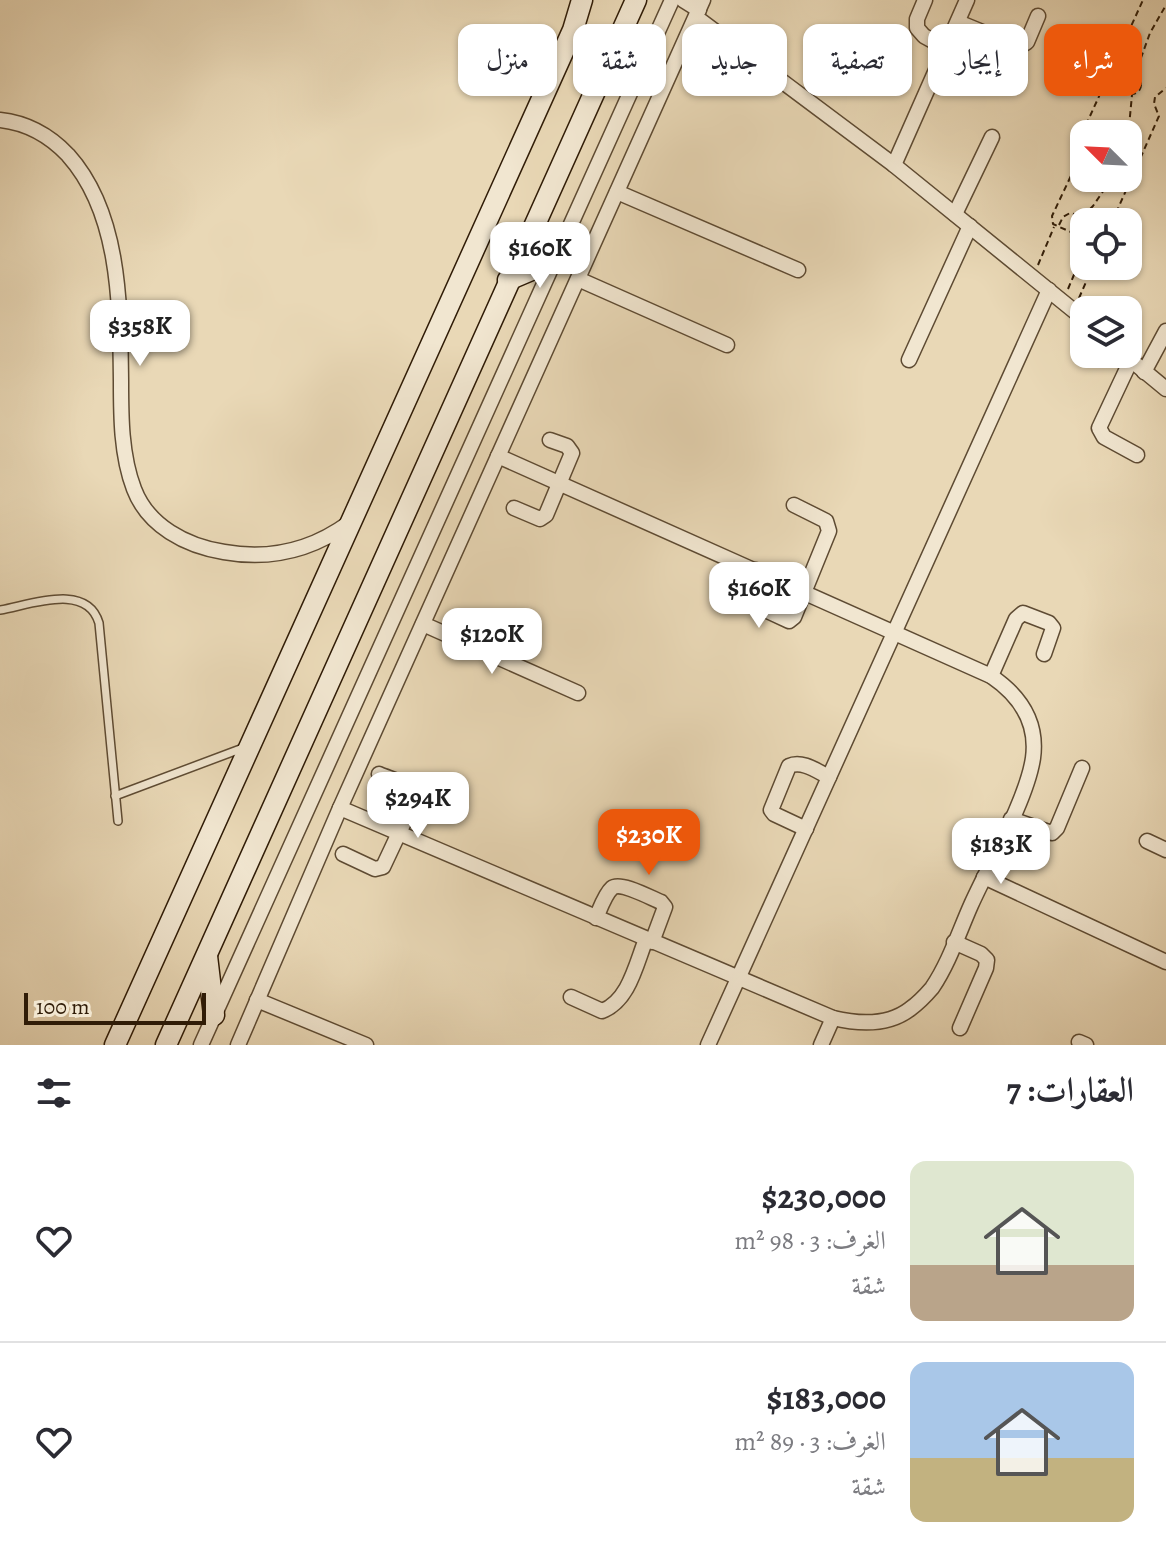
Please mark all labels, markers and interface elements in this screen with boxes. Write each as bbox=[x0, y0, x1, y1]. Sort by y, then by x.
chip: منزل bbox=[458, 24, 557, 96]
chip: شقة bbox=[573, 24, 666, 96]
chip: جديد bbox=[682, 24, 787, 96]
chip: تصفية bbox=[803, 24, 912, 96]
chip: إيجار bbox=[928, 24, 1028, 96]
chip: شراء bbox=[1044, 24, 1142, 96]
north arrow bbox=[1070, 120, 1142, 192]
map controls bbox=[1070, 120, 1142, 368]
button: locate bbox=[1070, 208, 1142, 280]
pin: $160K bbox=[484, 222, 596, 290]
text: $160K bbox=[508, 230, 572, 265]
button: layers bbox=[1070, 296, 1142, 368]
pin: $358K bbox=[84, 300, 196, 368]
text: $358K bbox=[108, 308, 172, 343]
pin: $160K bbox=[703, 562, 815, 630]
text: $160K bbox=[727, 570, 791, 605]
pin: $120K bbox=[436, 608, 548, 676]
text: $120K bbox=[460, 616, 524, 651]
pin: $294K bbox=[362, 772, 474, 840]
text: $294K bbox=[385, 780, 451, 815]
pin: $230K bbox=[593, 809, 705, 877]
text: $230K bbox=[616, 817, 682, 852]
pin: $183K bbox=[945, 818, 1057, 886]
text: $183K bbox=[970, 826, 1032, 861]
scale bar bbox=[24, 989, 206, 1025]
text: 100 m bbox=[36, 992, 90, 1022]
text: العقارات: 7 bbox=[1007, 1066, 1134, 1113]
icon: filters bbox=[32, 1071, 76, 1115]
text: $230,000 bbox=[762, 1173, 886, 1220]
icon: home bbox=[974, 1193, 1070, 1289]
icon: heart bbox=[32, 1219, 76, 1263]
text: الغرف: 3 · 98 m² bbox=[734, 1223, 886, 1258]
text: شقة bbox=[852, 1268, 886, 1303]
text: $183,000 bbox=[767, 1374, 886, 1421]
icon: home bbox=[974, 1394, 1070, 1490]
icon: heart bbox=[32, 1420, 76, 1464]
text: الغرف: 3 · 89 m² bbox=[734, 1424, 886, 1459]
text: شقة bbox=[852, 1469, 886, 1504]

